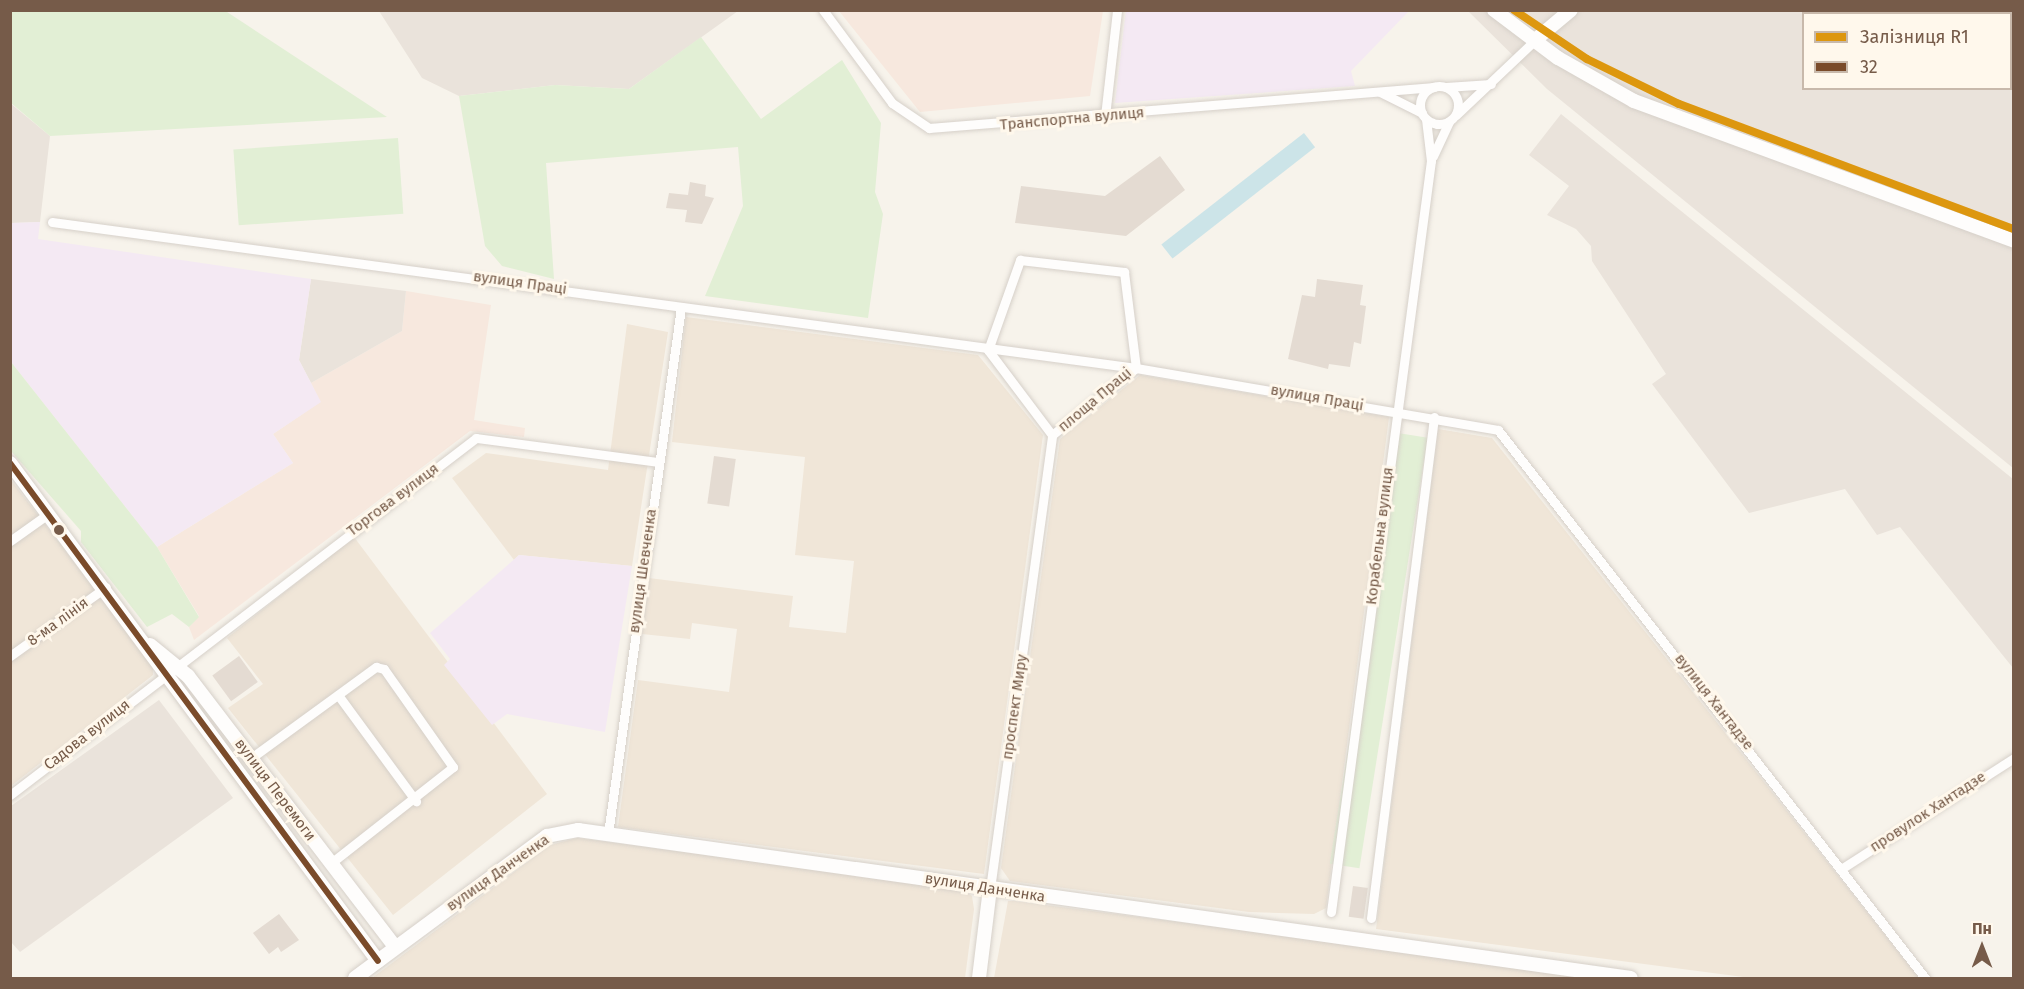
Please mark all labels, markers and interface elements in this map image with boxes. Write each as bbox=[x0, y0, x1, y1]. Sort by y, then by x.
legend bbox=[1802, 12, 2012, 90]
text: Залізниця R1 bbox=[1860, 26, 1969, 48]
text: 32 bbox=[1860, 56, 1878, 78]
street label: Транспортна вулиця bbox=[999, 104, 1145, 134]
street label: вулиця Праці bbox=[472, 268, 568, 298]
street label: площа Праці bbox=[1055, 364, 1135, 436]
street label: вулиця Праці bbox=[1269, 381, 1365, 415]
street label: Торгова вулиця bbox=[344, 460, 442, 540]
street label: Корабельна вулиця bbox=[1363, 466, 1397, 606]
street label: вулиця Шевченка bbox=[625, 508, 661, 634]
unlabelled marker bbox=[53, 524, 65, 536]
street label: 8-ма лінія bbox=[24, 594, 92, 650]
street label: вулиця Хантадзе bbox=[1671, 650, 1757, 754]
street label: проспект Миру bbox=[999, 653, 1031, 761]
street label: Садова вулиця bbox=[40, 696, 134, 774]
street label: вулиця Перемоги bbox=[231, 735, 319, 845]
street label: провулок Хантадзе bbox=[1867, 768, 1989, 856]
street label: вулиця Данченка bbox=[443, 831, 553, 915]
street label: вулиця Данченка bbox=[924, 870, 1046, 906]
north arrow bbox=[1952, 917, 2012, 977]
text: Пн bbox=[1972, 919, 1992, 938]

